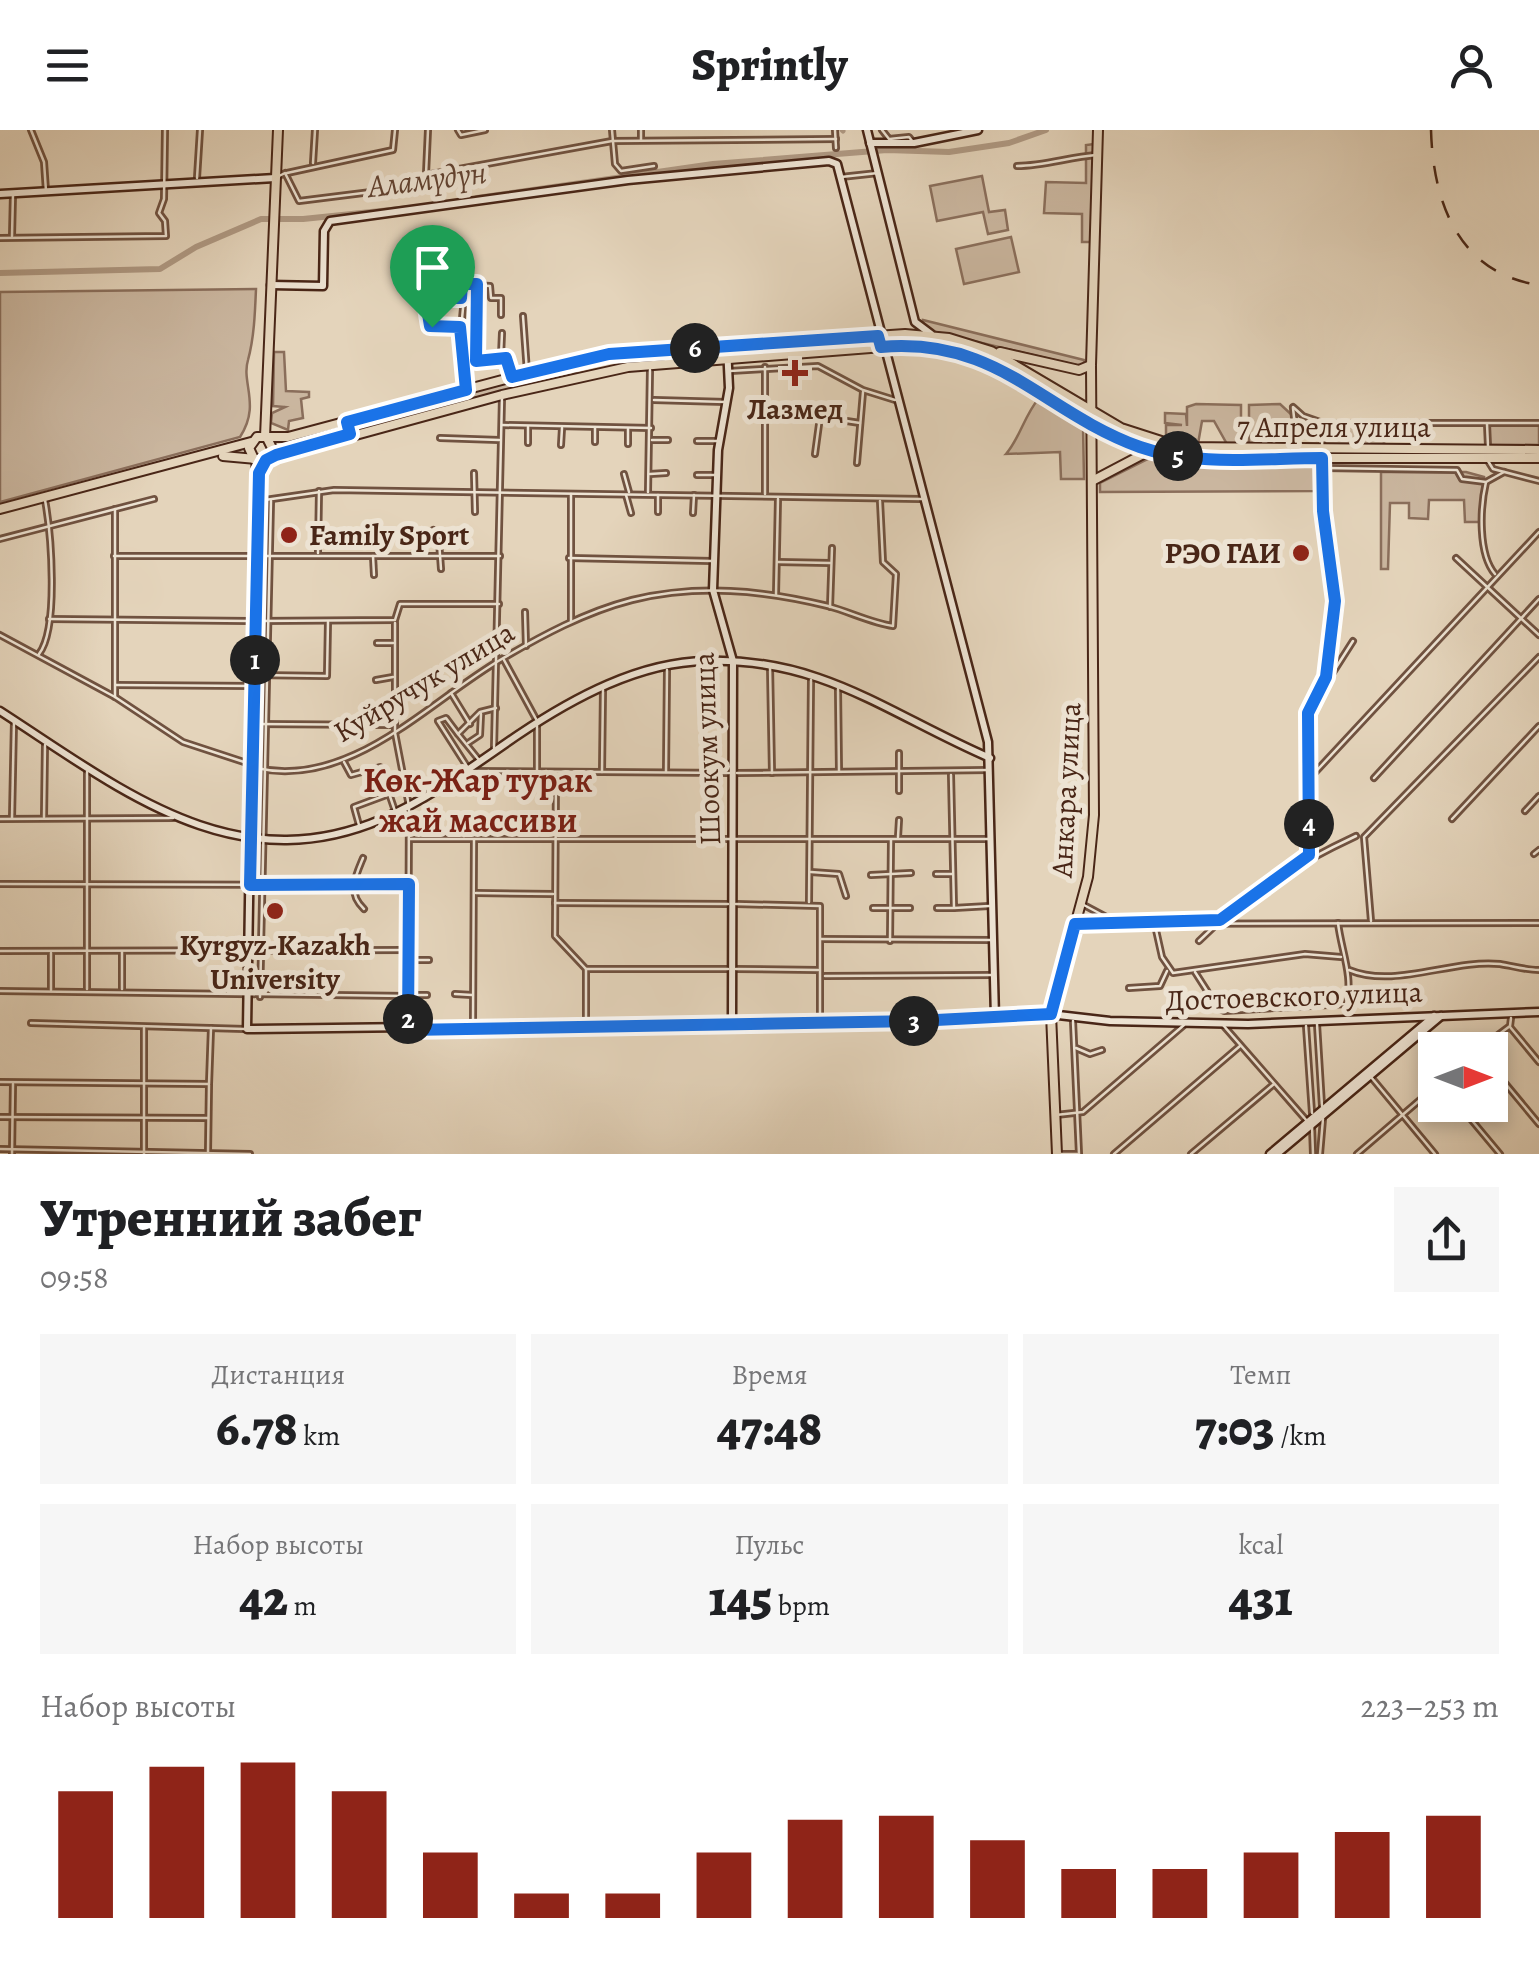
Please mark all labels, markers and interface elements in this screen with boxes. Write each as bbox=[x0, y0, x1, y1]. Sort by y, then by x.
text: Sprintly bbox=[692, 34, 847, 96]
icon: menu bbox=[40, 38, 95, 93]
icon: person bbox=[1444, 38, 1499, 93]
water label: Аламүдүн bbox=[363, 150, 489, 208]
pin bbox=[390, 225, 475, 328]
icon: arrive bbox=[405, 240, 460, 295]
pin: 6 bbox=[670, 323, 720, 373]
text: 6 bbox=[688, 329, 702, 367]
marker: Лазмед bbox=[782, 360, 808, 386]
place label: Лазмед bbox=[747, 389, 843, 429]
street label: 7 Апреля улица bbox=[1237, 407, 1431, 447]
pin: 5 bbox=[1153, 431, 1203, 481]
text: 5 bbox=[1172, 437, 1184, 475]
place label: Family Sport bbox=[309, 515, 469, 555]
marker: Family Sport bbox=[278, 524, 300, 546]
place label: РЭО ГАИ bbox=[1164, 533, 1281, 573]
marker: РЭО ГАИ bbox=[1290, 542, 1312, 564]
street label: Куйручук улица bbox=[326, 612, 522, 752]
pin: 1 bbox=[230, 635, 280, 685]
text: 1 bbox=[250, 641, 260, 679]
street label: Шоокум улица bbox=[684, 651, 730, 846]
street label: Анкара улица bbox=[1041, 701, 1091, 880]
district label: Көк-Жар турак жай массиви bbox=[363, 756, 593, 844]
pin: 4 bbox=[1284, 799, 1334, 849]
text: 4 bbox=[1302, 805, 1316, 843]
marker: Kyrgyz-Kazakh University bbox=[264, 900, 286, 922]
place label: Kyrgyz-Kazakh University bbox=[179, 925, 371, 999]
street label: Достоевского улица bbox=[1165, 972, 1423, 1020]
pin: 2 bbox=[383, 994, 433, 1044]
pin: 3 bbox=[889, 996, 939, 1046]
text: 2 bbox=[401, 1000, 415, 1038]
text: 3 bbox=[908, 1002, 920, 1040]
north arrow bbox=[1418, 1032, 1508, 1122]
map controls bbox=[1418, 1032, 1508, 1122]
text: Утренний забег bbox=[40, 1180, 422, 1255]
button: share bbox=[1394, 1187, 1499, 1292]
text: 09:58 bbox=[40, 1255, 109, 1299]
text: Дистанция bbox=[211, 1356, 345, 1394]
text: Время bbox=[731, 1356, 808, 1394]
text: Темп bbox=[1230, 1356, 1291, 1394]
text: 6.78 bbox=[216, 1394, 298, 1462]
text: 47:48 bbox=[717, 1394, 822, 1462]
text: 7:03 bbox=[1195, 1394, 1275, 1462]
text: km bbox=[298, 1417, 340, 1455]
text: /km bbox=[1275, 1417, 1327, 1455]
text: Набор высоты bbox=[192, 1526, 364, 1564]
text: Пульс bbox=[734, 1526, 805, 1564]
text: kcal bbox=[1238, 1526, 1283, 1564]
text: 42 bbox=[240, 1564, 288, 1632]
text: 145 bbox=[709, 1564, 772, 1632]
text: 431 bbox=[1229, 1564, 1293, 1632]
text: m bbox=[288, 1587, 317, 1625]
text: bpm bbox=[772, 1587, 830, 1625]
text: Набор высоты bbox=[40, 1684, 236, 1728]
text: 223–253 m bbox=[1361, 1684, 1499, 1728]

